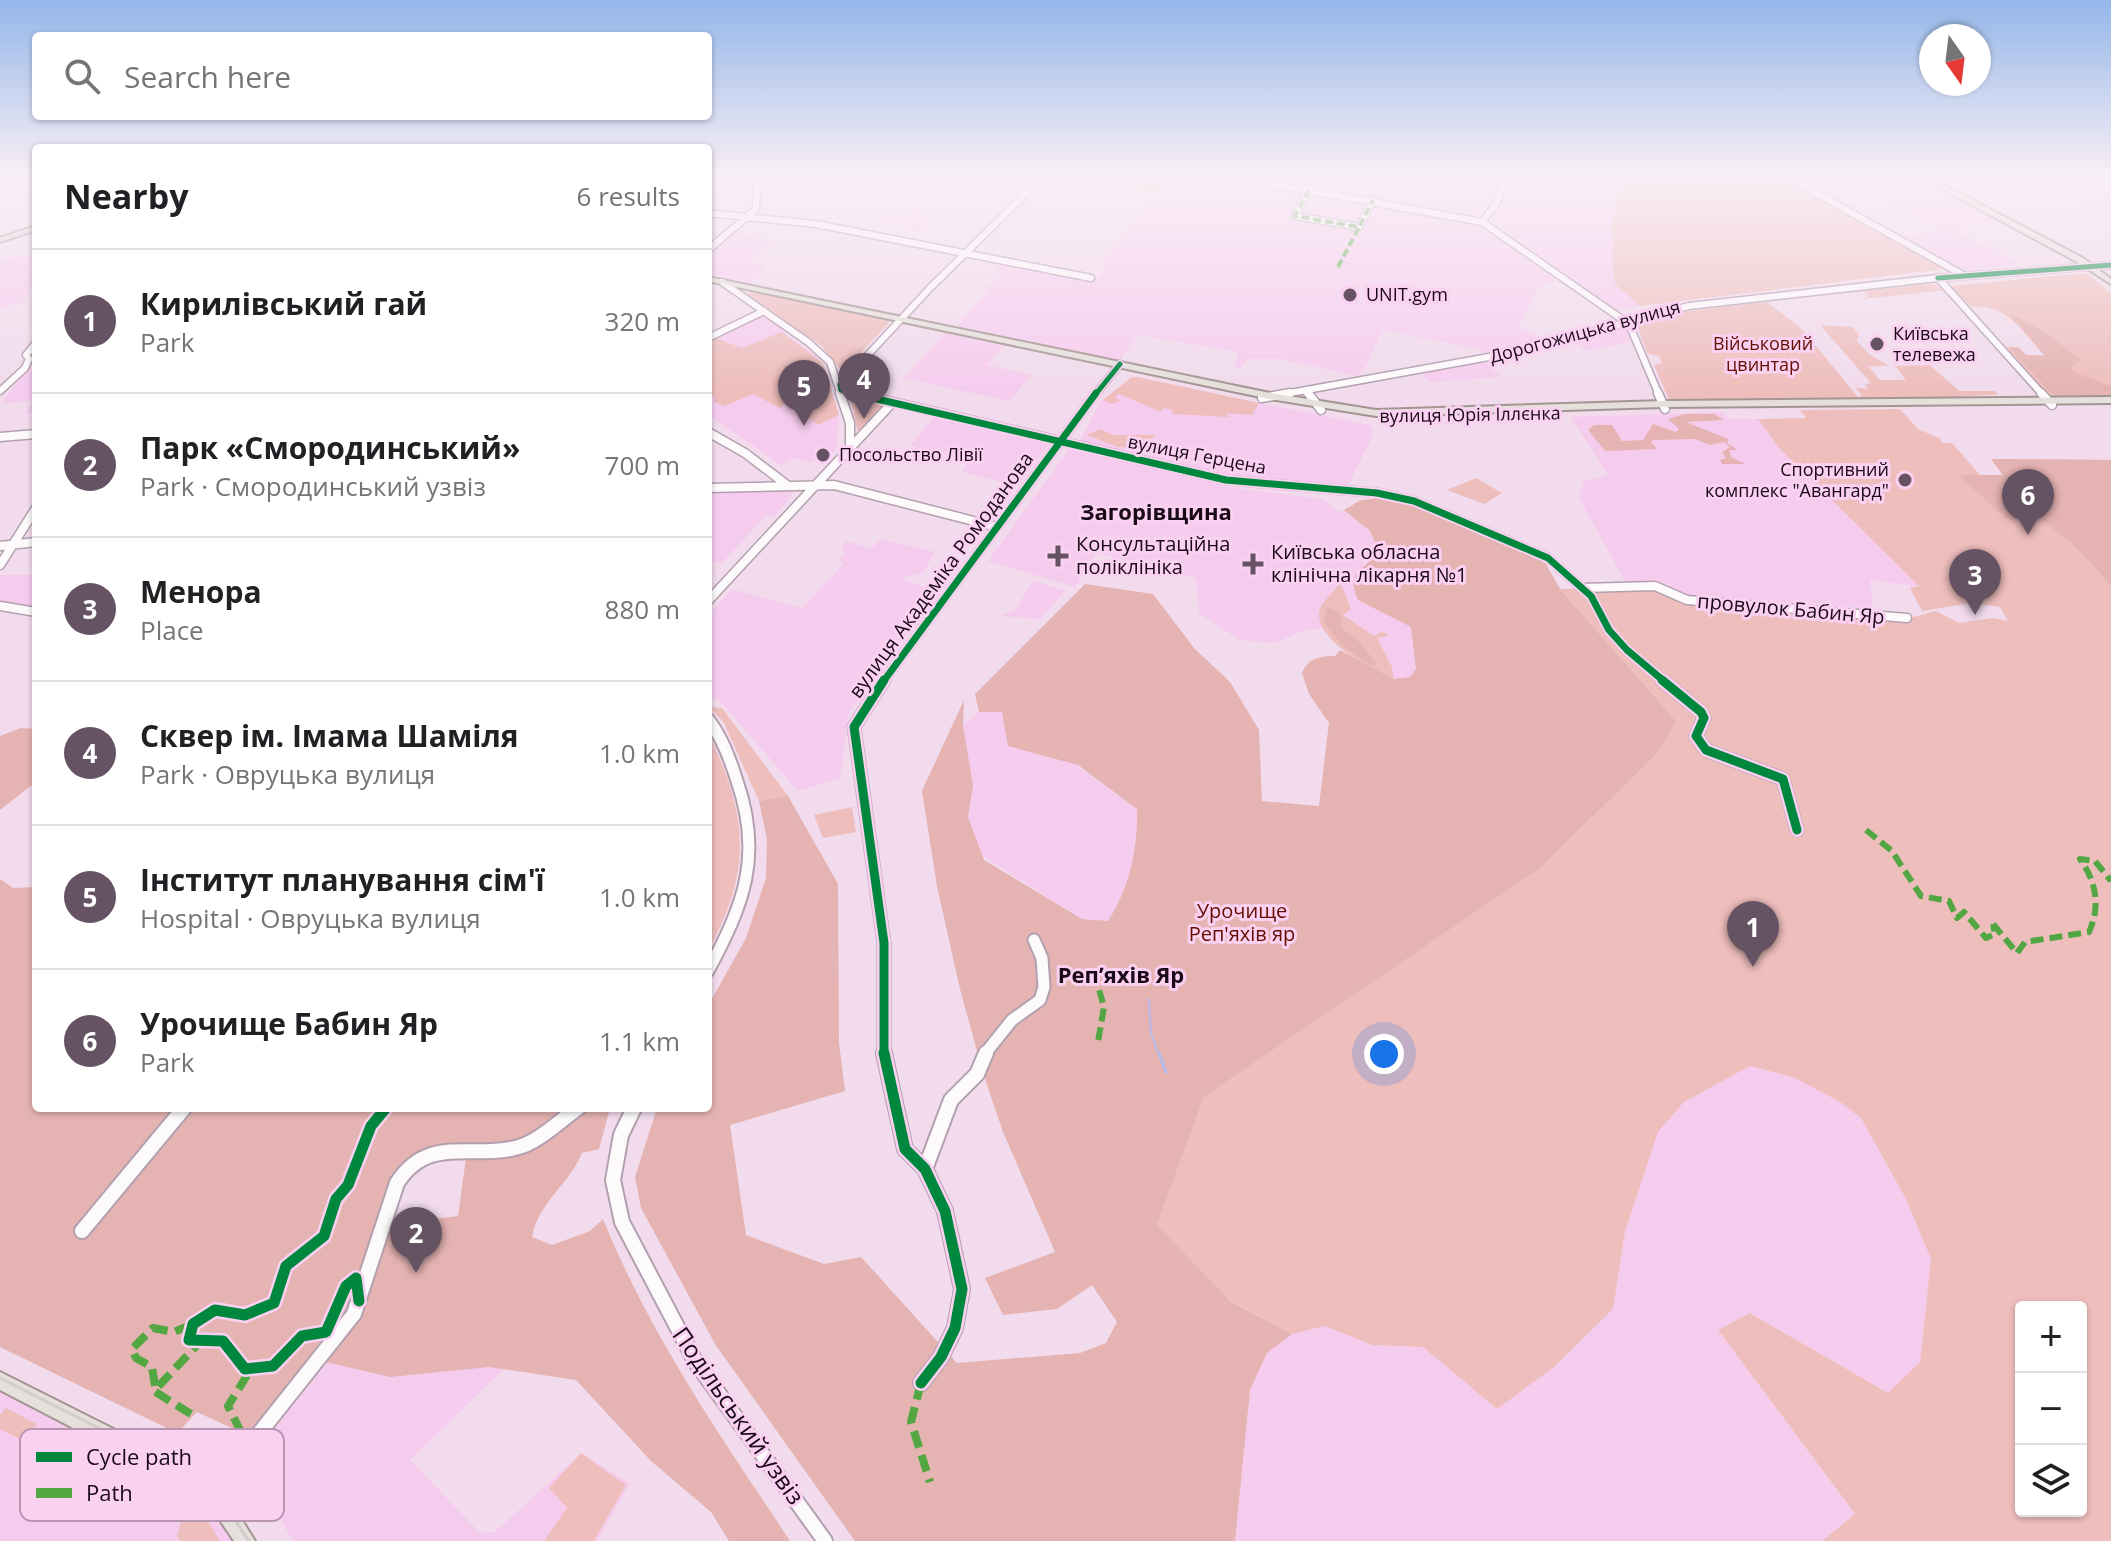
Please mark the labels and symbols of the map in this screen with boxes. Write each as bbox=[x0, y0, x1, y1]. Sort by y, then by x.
north arrow bbox=[1919, 24, 1991, 96]
place label: UNIT.gym bbox=[1366, 282, 1448, 306]
marker: UNIT.gym bbox=[1341, 286, 1359, 304]
street label: Дорогожицька вулиця bbox=[1487, 294, 1683, 368]
place label: Київська телевежа bbox=[1893, 321, 1976, 366]
park label: Військовий цвинтар bbox=[1713, 331, 1813, 376]
marker: Київська телевежа bbox=[1868, 335, 1886, 353]
pin: 4 bbox=[838, 353, 890, 419]
pin: 5 bbox=[778, 360, 830, 426]
street label: вулиця Юрія Іллєнка bbox=[1379, 400, 1561, 428]
street label: вулиця Герцена bbox=[1126, 429, 1268, 479]
place label: Посольство Лівії bbox=[839, 442, 983, 466]
marker: Посольство Лівії bbox=[814, 446, 832, 464]
street label: вулиця Академіка Ромоданова bbox=[842, 446, 1039, 703]
place label: Спортивний комплекс "Авангард" bbox=[1705, 457, 1889, 502]
pin: 6 bbox=[2002, 469, 2054, 535]
marker: Спортивний комплекс "Авангард" bbox=[1896, 471, 1914, 489]
district label: Загорівщина bbox=[1080, 496, 1232, 526]
place label: Консультаційна поліклініка bbox=[1076, 530, 1230, 580]
place label: Київська обласна клінічна лікарня №1 bbox=[1271, 538, 1468, 588]
marker: Консультаційна поліклініка bbox=[1047, 545, 1069, 567]
pin: 3 bbox=[1949, 549, 2001, 615]
marker: Київська обласна клінічна лікарня №1 bbox=[1242, 553, 1264, 575]
street label: провулок Бабин Яр bbox=[1696, 587, 1886, 630]
park label: Урочище Реп'яхів яр bbox=[1189, 897, 1295, 947]
pin: 1 bbox=[1727, 901, 1779, 967]
district label: Репʼяхів Яр bbox=[1058, 959, 1184, 989]
your location bbox=[1364, 1034, 1404, 1074]
pin: 2 bbox=[390, 1207, 442, 1273]
street label: Подільський узвіз bbox=[666, 1320, 813, 1510]
legend bbox=[20, 1429, 284, 1521]
text: Cycle path bbox=[86, 1441, 192, 1471]
text: Path bbox=[86, 1477, 133, 1507]

